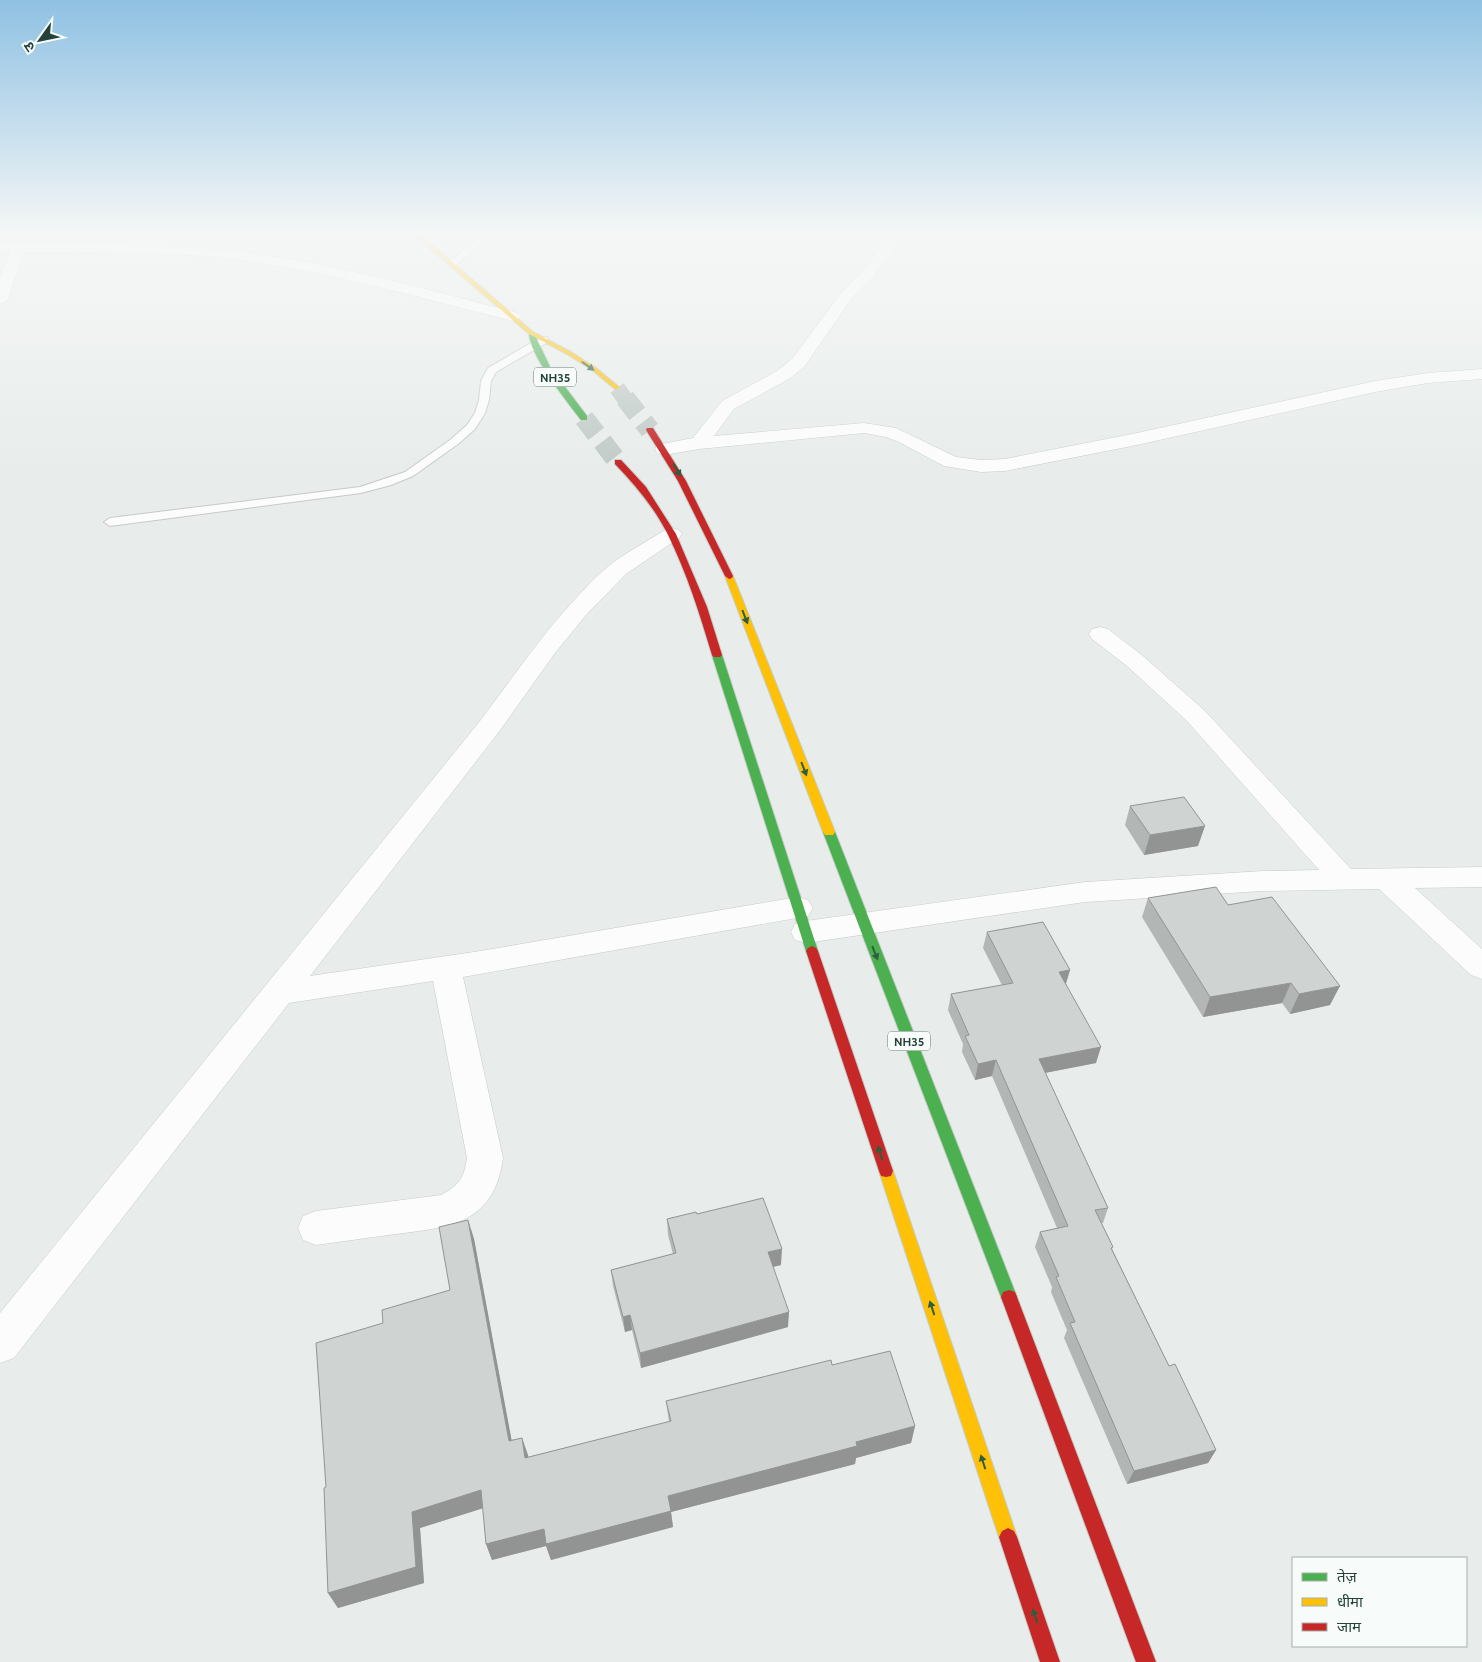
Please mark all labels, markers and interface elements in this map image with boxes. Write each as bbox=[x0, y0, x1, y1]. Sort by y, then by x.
north arrow bbox=[15, 15, 65, 65]
text: उ bbox=[19, 38, 39, 55]
one-way arrow bbox=[582, 361, 595, 371]
road number: NH35 bbox=[534, 368, 576, 387]
one-way arrow bbox=[672, 464, 681, 477]
one-way arrow bbox=[742, 610, 749, 625]
one-way arrow bbox=[800, 762, 808, 776]
one-way arrow bbox=[871, 946, 879, 961]
road number: NH35 bbox=[888, 1032, 930, 1050]
one-way arrow bbox=[876, 1146, 883, 1161]
one-way arrow bbox=[927, 1300, 935, 1315]
one-way arrow bbox=[979, 1454, 986, 1469]
legend bbox=[1292, 1557, 1467, 1647]
text: तेज़ bbox=[1337, 1568, 1358, 1586]
text: धीमा bbox=[1337, 1593, 1364, 1611]
one-way arrow bbox=[1030, 1608, 1038, 1623]
text: जाम bbox=[1337, 1618, 1362, 1636]

